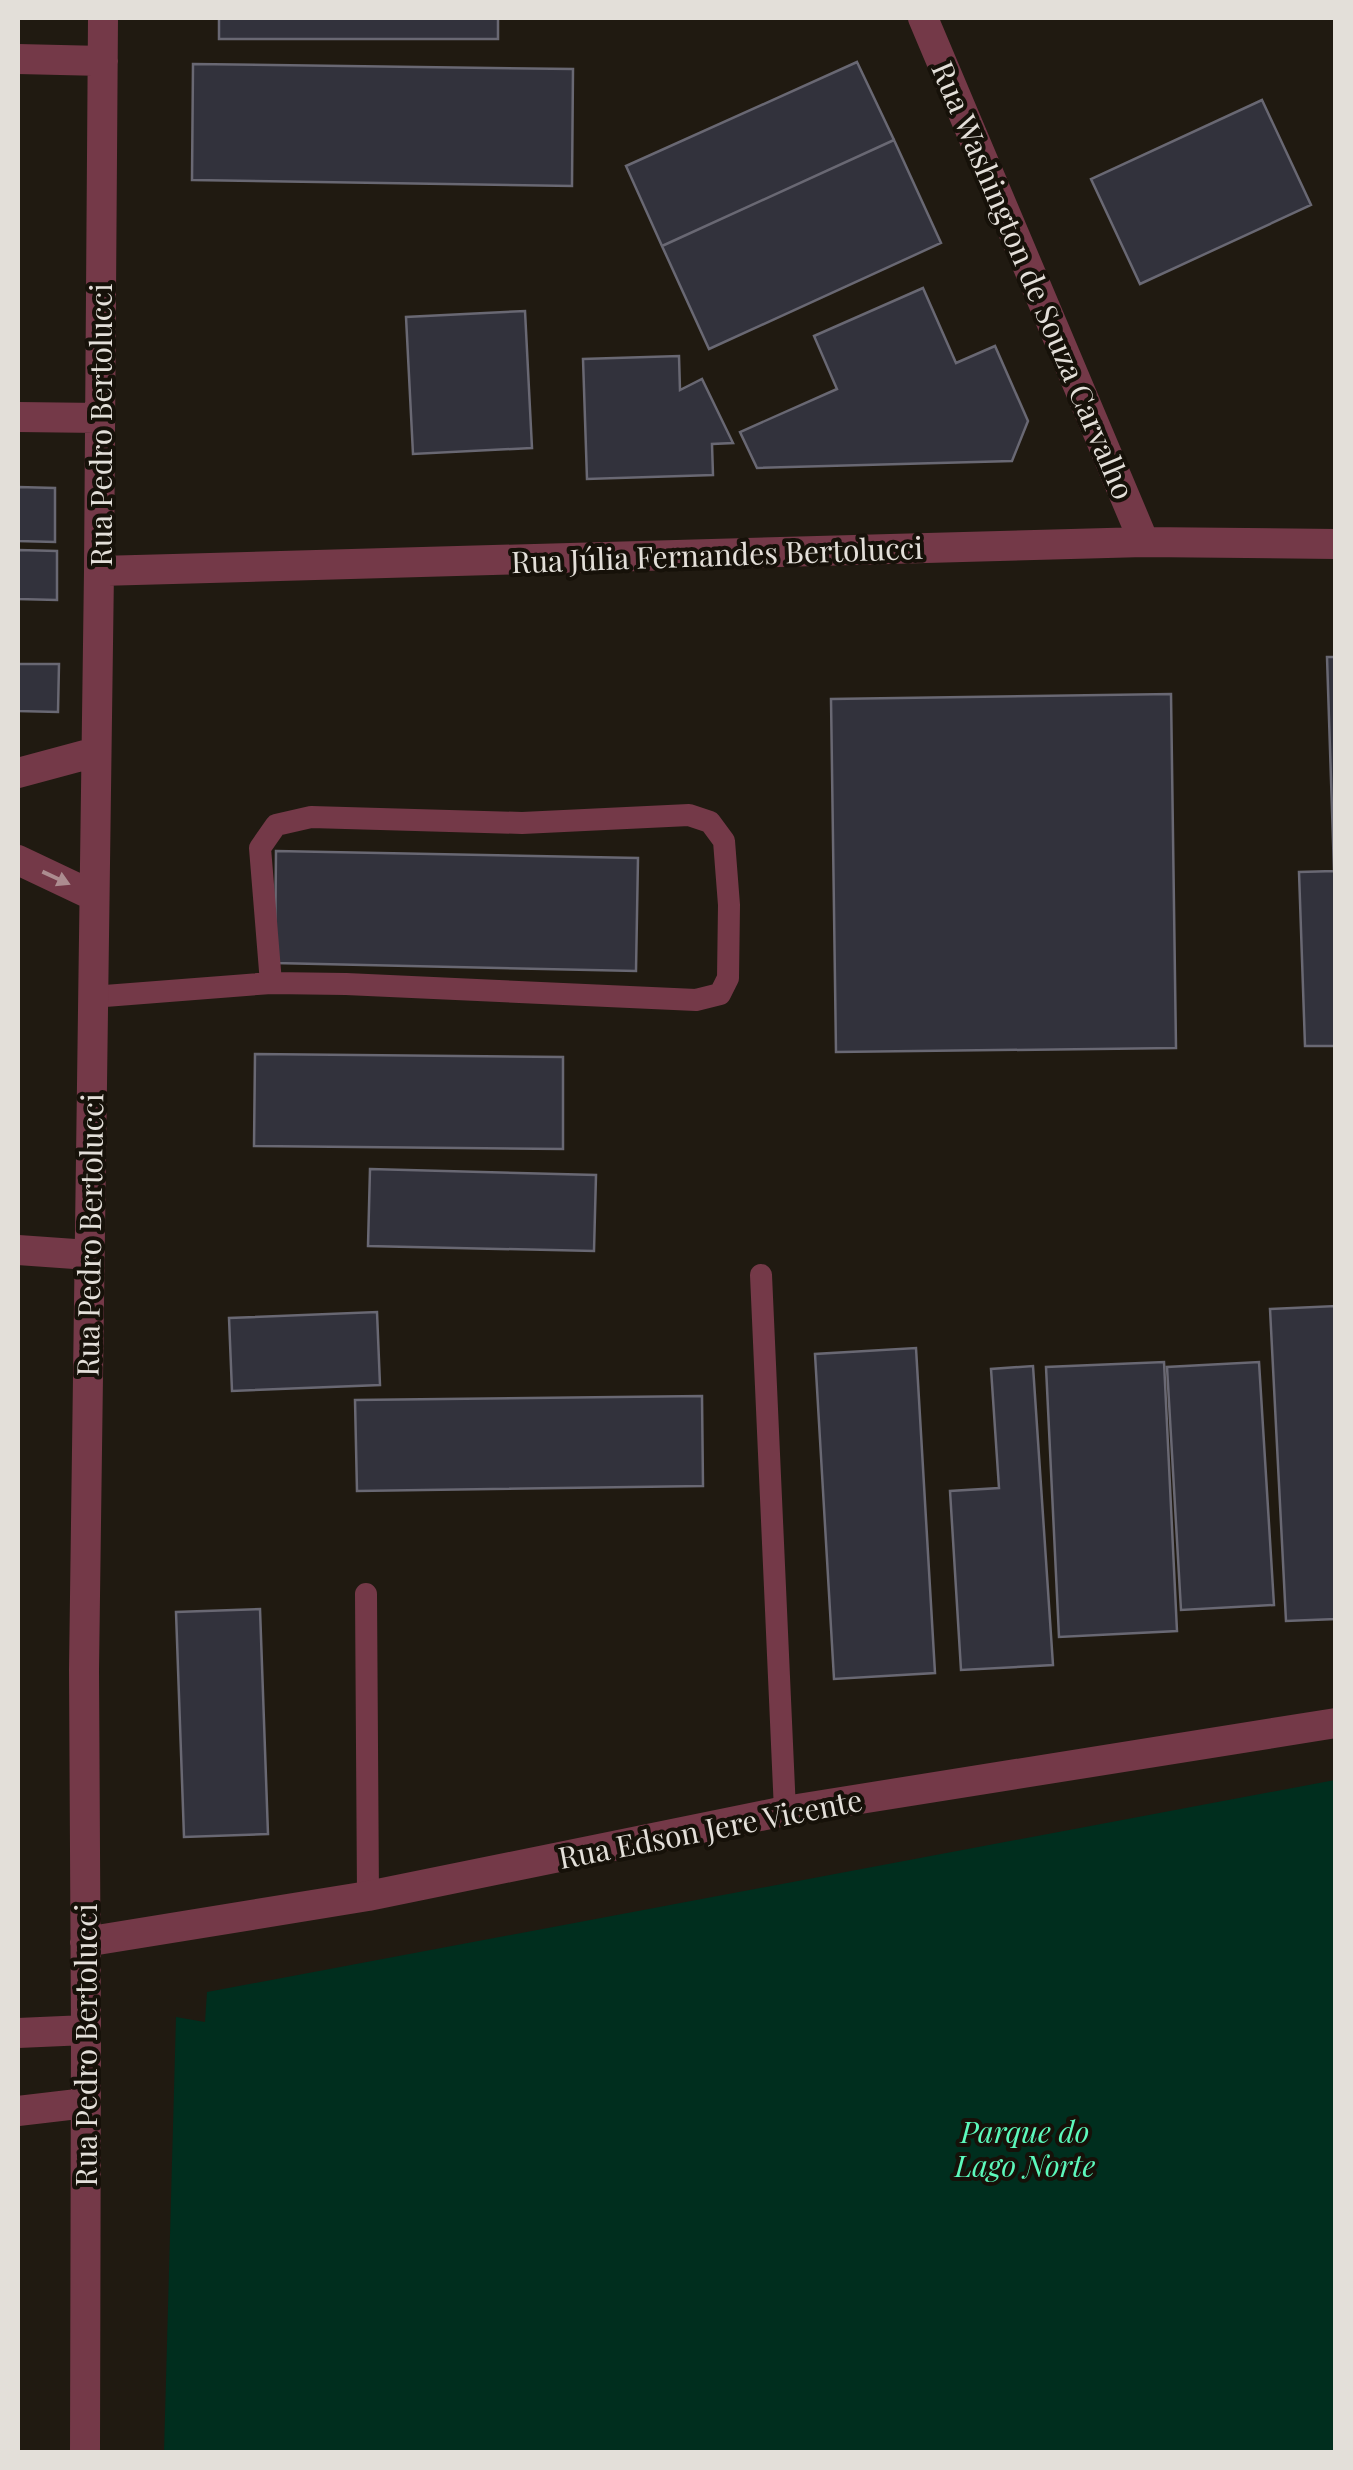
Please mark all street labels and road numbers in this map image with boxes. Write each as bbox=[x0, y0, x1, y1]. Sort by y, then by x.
street label: Rua Washington de Souza Carvalho bbox=[923, 55, 1145, 505]
street label: Rua Pedro Bertolucci bbox=[80, 283, 120, 567]
street label: Rua Júlia Fernandes Bertolucci bbox=[510, 527, 924, 581]
street label: Rua Pedro Bertolucci bbox=[67, 1093, 111, 1377]
street label: Rua Edson Jere Vicente bbox=[555, 1779, 865, 1877]
street label: Rua Pedro Bertolucci bbox=[65, 1903, 105, 2187]

